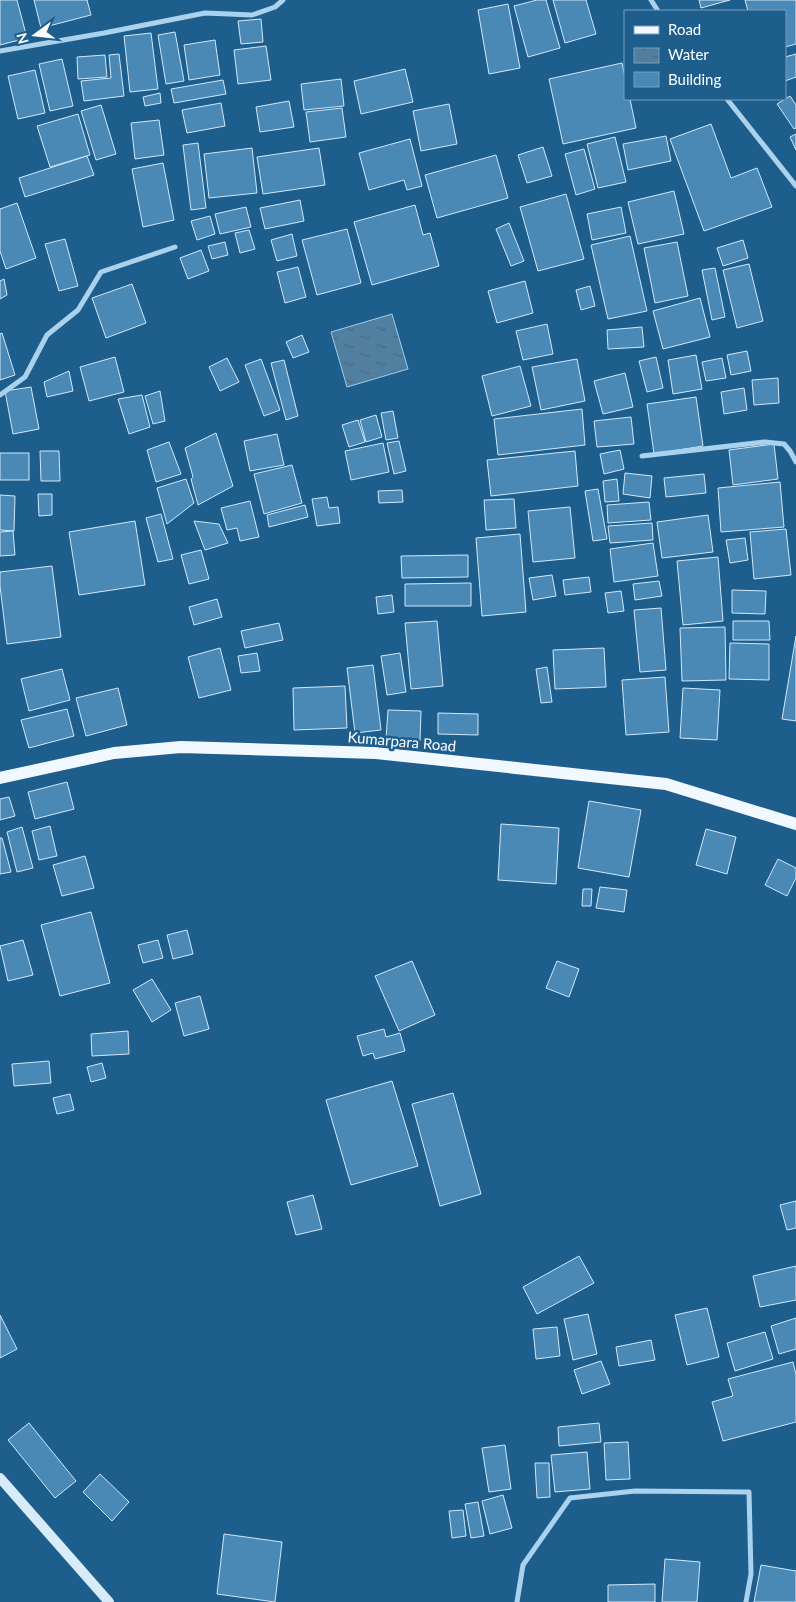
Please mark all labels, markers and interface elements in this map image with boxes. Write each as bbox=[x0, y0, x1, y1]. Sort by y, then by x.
north arrow bbox=[10, 10, 60, 60]
legend bbox=[624, 10, 786, 100]
text: Road bbox=[668, 20, 701, 38]
text: N bbox=[12, 31, 32, 46]
text: Water bbox=[668, 45, 709, 63]
text: Building bbox=[668, 70, 721, 88]
street label: Kumarpara Road bbox=[347, 727, 457, 755]

